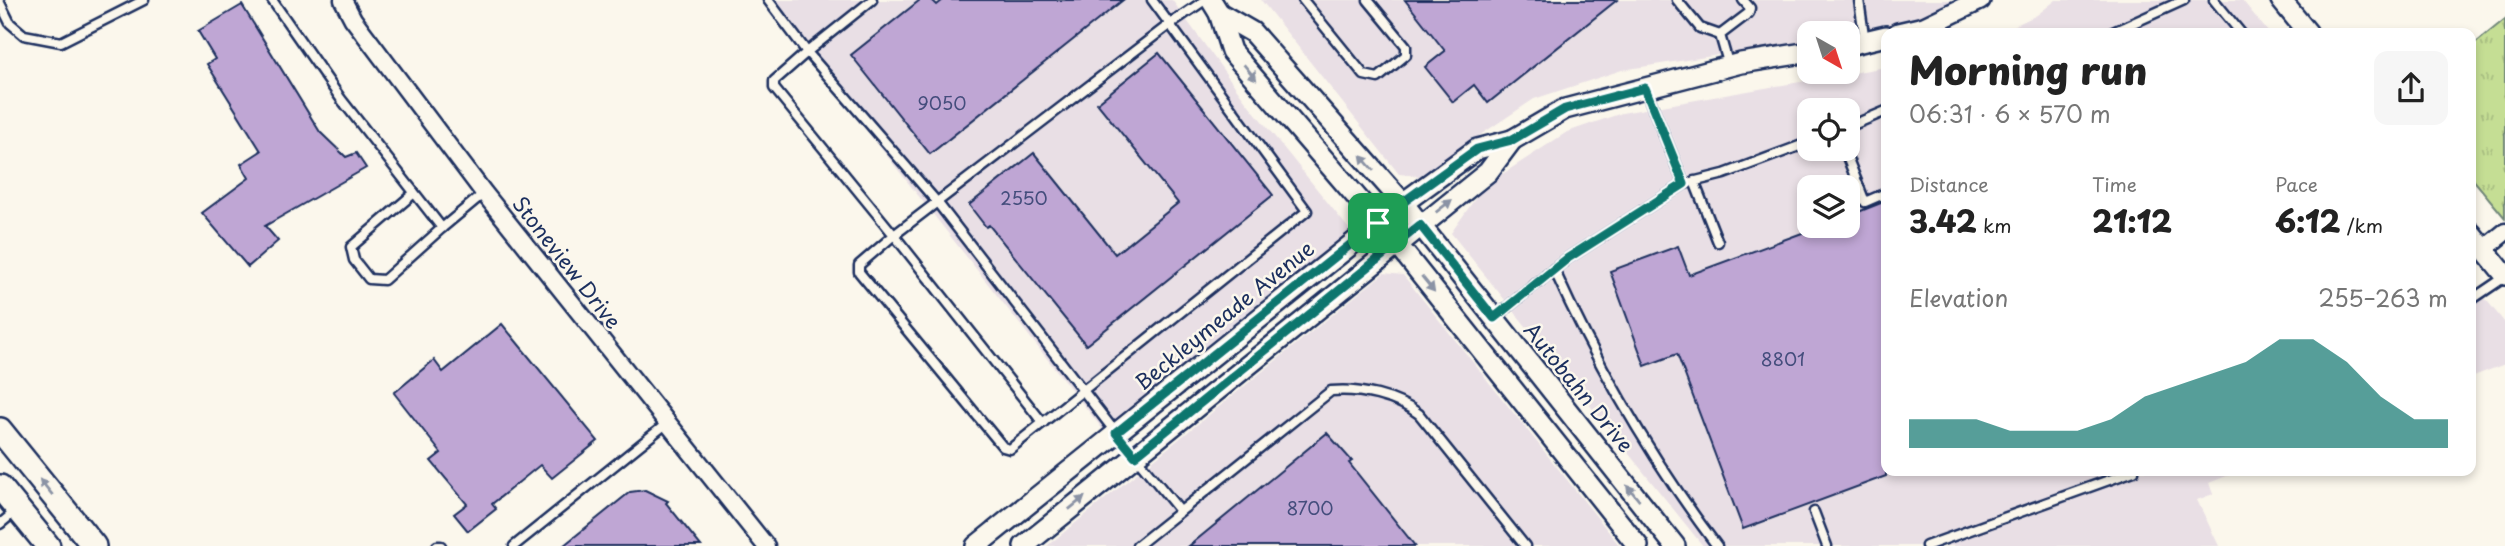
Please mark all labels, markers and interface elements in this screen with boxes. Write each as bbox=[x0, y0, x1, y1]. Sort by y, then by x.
north arrow bbox=[1797, 21, 1860, 84]
map controls bbox=[1797, 21, 1860, 238]
text: Morning run bbox=[1909, 41, 2147, 98]
button: share bbox=[2374, 51, 2448, 125]
one-way arrow bbox=[1242, 64, 1257, 81]
house number: 9050 bbox=[917, 89, 967, 116]
text: 06:31 · 6 × 570 m bbox=[1909, 96, 2111, 131]
button: locate bbox=[1797, 98, 1860, 161]
one-way arrow bbox=[1359, 154, 1375, 172]
text: Distance bbox=[1909, 170, 1989, 198]
text: Time bbox=[2092, 170, 2137, 198]
text: Pace bbox=[2275, 170, 2318, 198]
button: layers bbox=[1797, 175, 1860, 238]
house number: 2550 bbox=[1000, 184, 1048, 211]
street label: Stoneview Drive bbox=[505, 188, 630, 335]
pin bbox=[1348, 193, 1408, 253]
text: 3.42 bbox=[1909, 198, 1977, 243]
text: 21:12 bbox=[2092, 198, 2172, 243]
text: 6:12 bbox=[2275, 198, 2341, 243]
one-way arrow bbox=[1435, 199, 1453, 214]
icon: arrive bbox=[1359, 204, 1397, 242]
text: km bbox=[1977, 211, 2011, 239]
text: /km bbox=[2341, 211, 2383, 239]
street label: Beckleymeade Avenue bbox=[1127, 232, 1320, 397]
one-way arrow bbox=[1420, 275, 1435, 292]
text: Elevation bbox=[1909, 280, 2008, 315]
text: 255–263 m bbox=[2318, 280, 2448, 315]
street label: Autobahn Drive bbox=[1517, 315, 1642, 459]
house number: 8801 bbox=[1761, 345, 1805, 372]
one-way arrow bbox=[39, 479, 54, 497]
one-way arrow bbox=[1626, 484, 1641, 501]
house number: 8700 bbox=[1286, 494, 1334, 521]
one-way arrow bbox=[1068, 496, 1085, 511]

